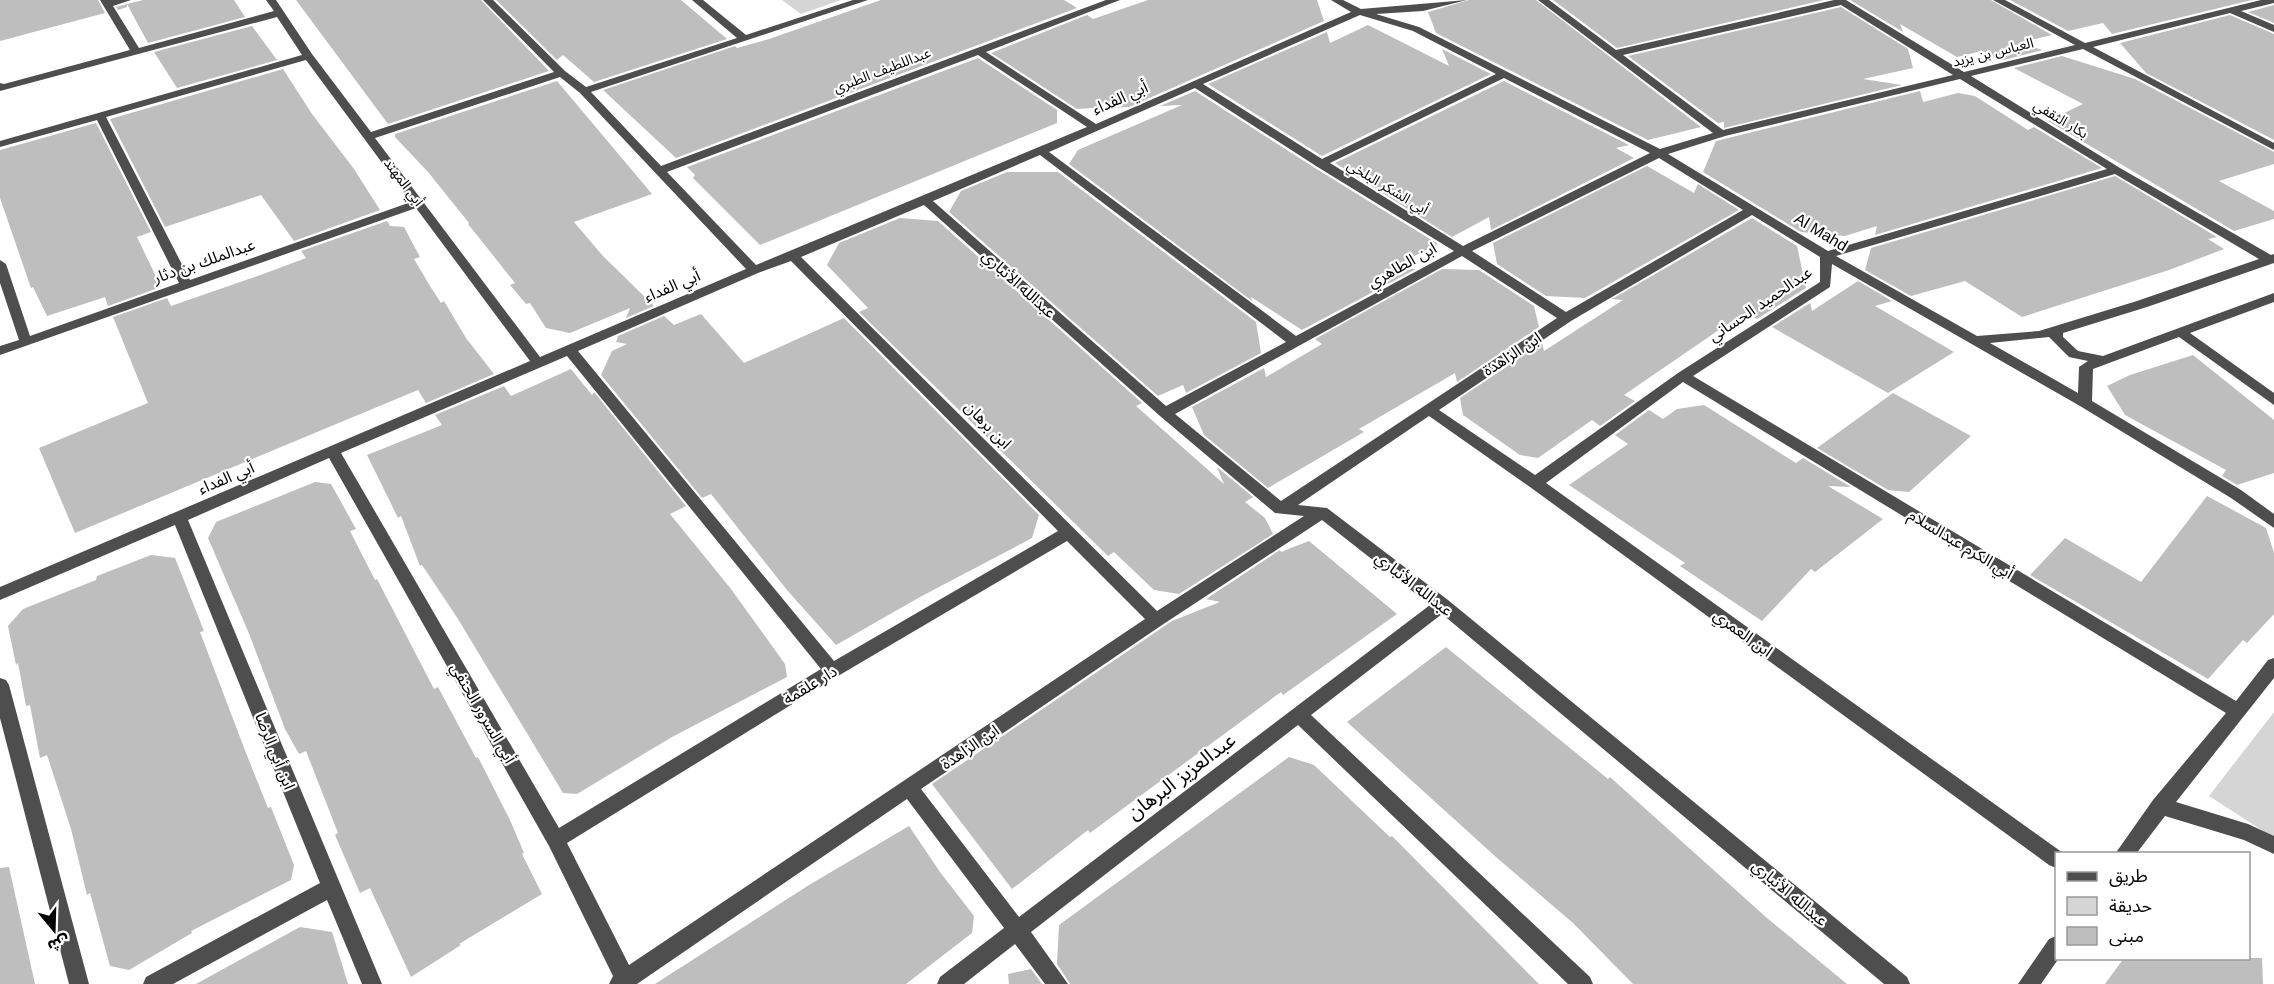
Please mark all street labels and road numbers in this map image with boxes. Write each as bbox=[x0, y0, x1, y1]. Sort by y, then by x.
street label: العباس بن يزيد bbox=[1951, 34, 2035, 71]
street label: عبداللطيف الطبري bbox=[831, 44, 934, 99]
street label: أبي الفداء bbox=[1089, 77, 1152, 121]
street label: بكار الثقفي bbox=[2029, 97, 2091, 144]
street label: أبي المهند bbox=[378, 154, 428, 211]
street label: أبي الشكر البلخي bbox=[1343, 156, 1432, 221]
street label: Al Mahd bbox=[1791, 210, 1851, 254]
street label: عبدالملك بن دثار bbox=[150, 236, 258, 288]
street label: ابن الطاهري bbox=[1365, 239, 1441, 294]
street label: عبدالله الأنباري bbox=[976, 247, 1059, 324]
street label: عبدالحميد الحساني bbox=[1705, 263, 1817, 348]
street label: أبي الفداء bbox=[641, 266, 704, 309]
street label: ابن الزاهدة bbox=[1480, 329, 1545, 380]
street label: ابن برهان bbox=[961, 398, 1015, 453]
street label: أبي الفداء bbox=[195, 458, 258, 501]
street label: أبي الكرم عبدالسلام bbox=[1903, 505, 2017, 585]
street label: عبدالله الأنباري bbox=[1370, 549, 1456, 622]
street label: ابن العمري bbox=[1708, 606, 1776, 663]
street label: أبي السرور الحنفي bbox=[444, 659, 519, 768]
street label: دار علقمة bbox=[780, 662, 840, 708]
street label: ابن أبي الرضا bbox=[248, 710, 299, 793]
street label: ابن الزاهدة bbox=[938, 721, 1003, 773]
street label: عبدالعزيز البرهان bbox=[1123, 728, 1240, 825]
street label: عبدالله الأنباري bbox=[1747, 857, 1831, 932]

